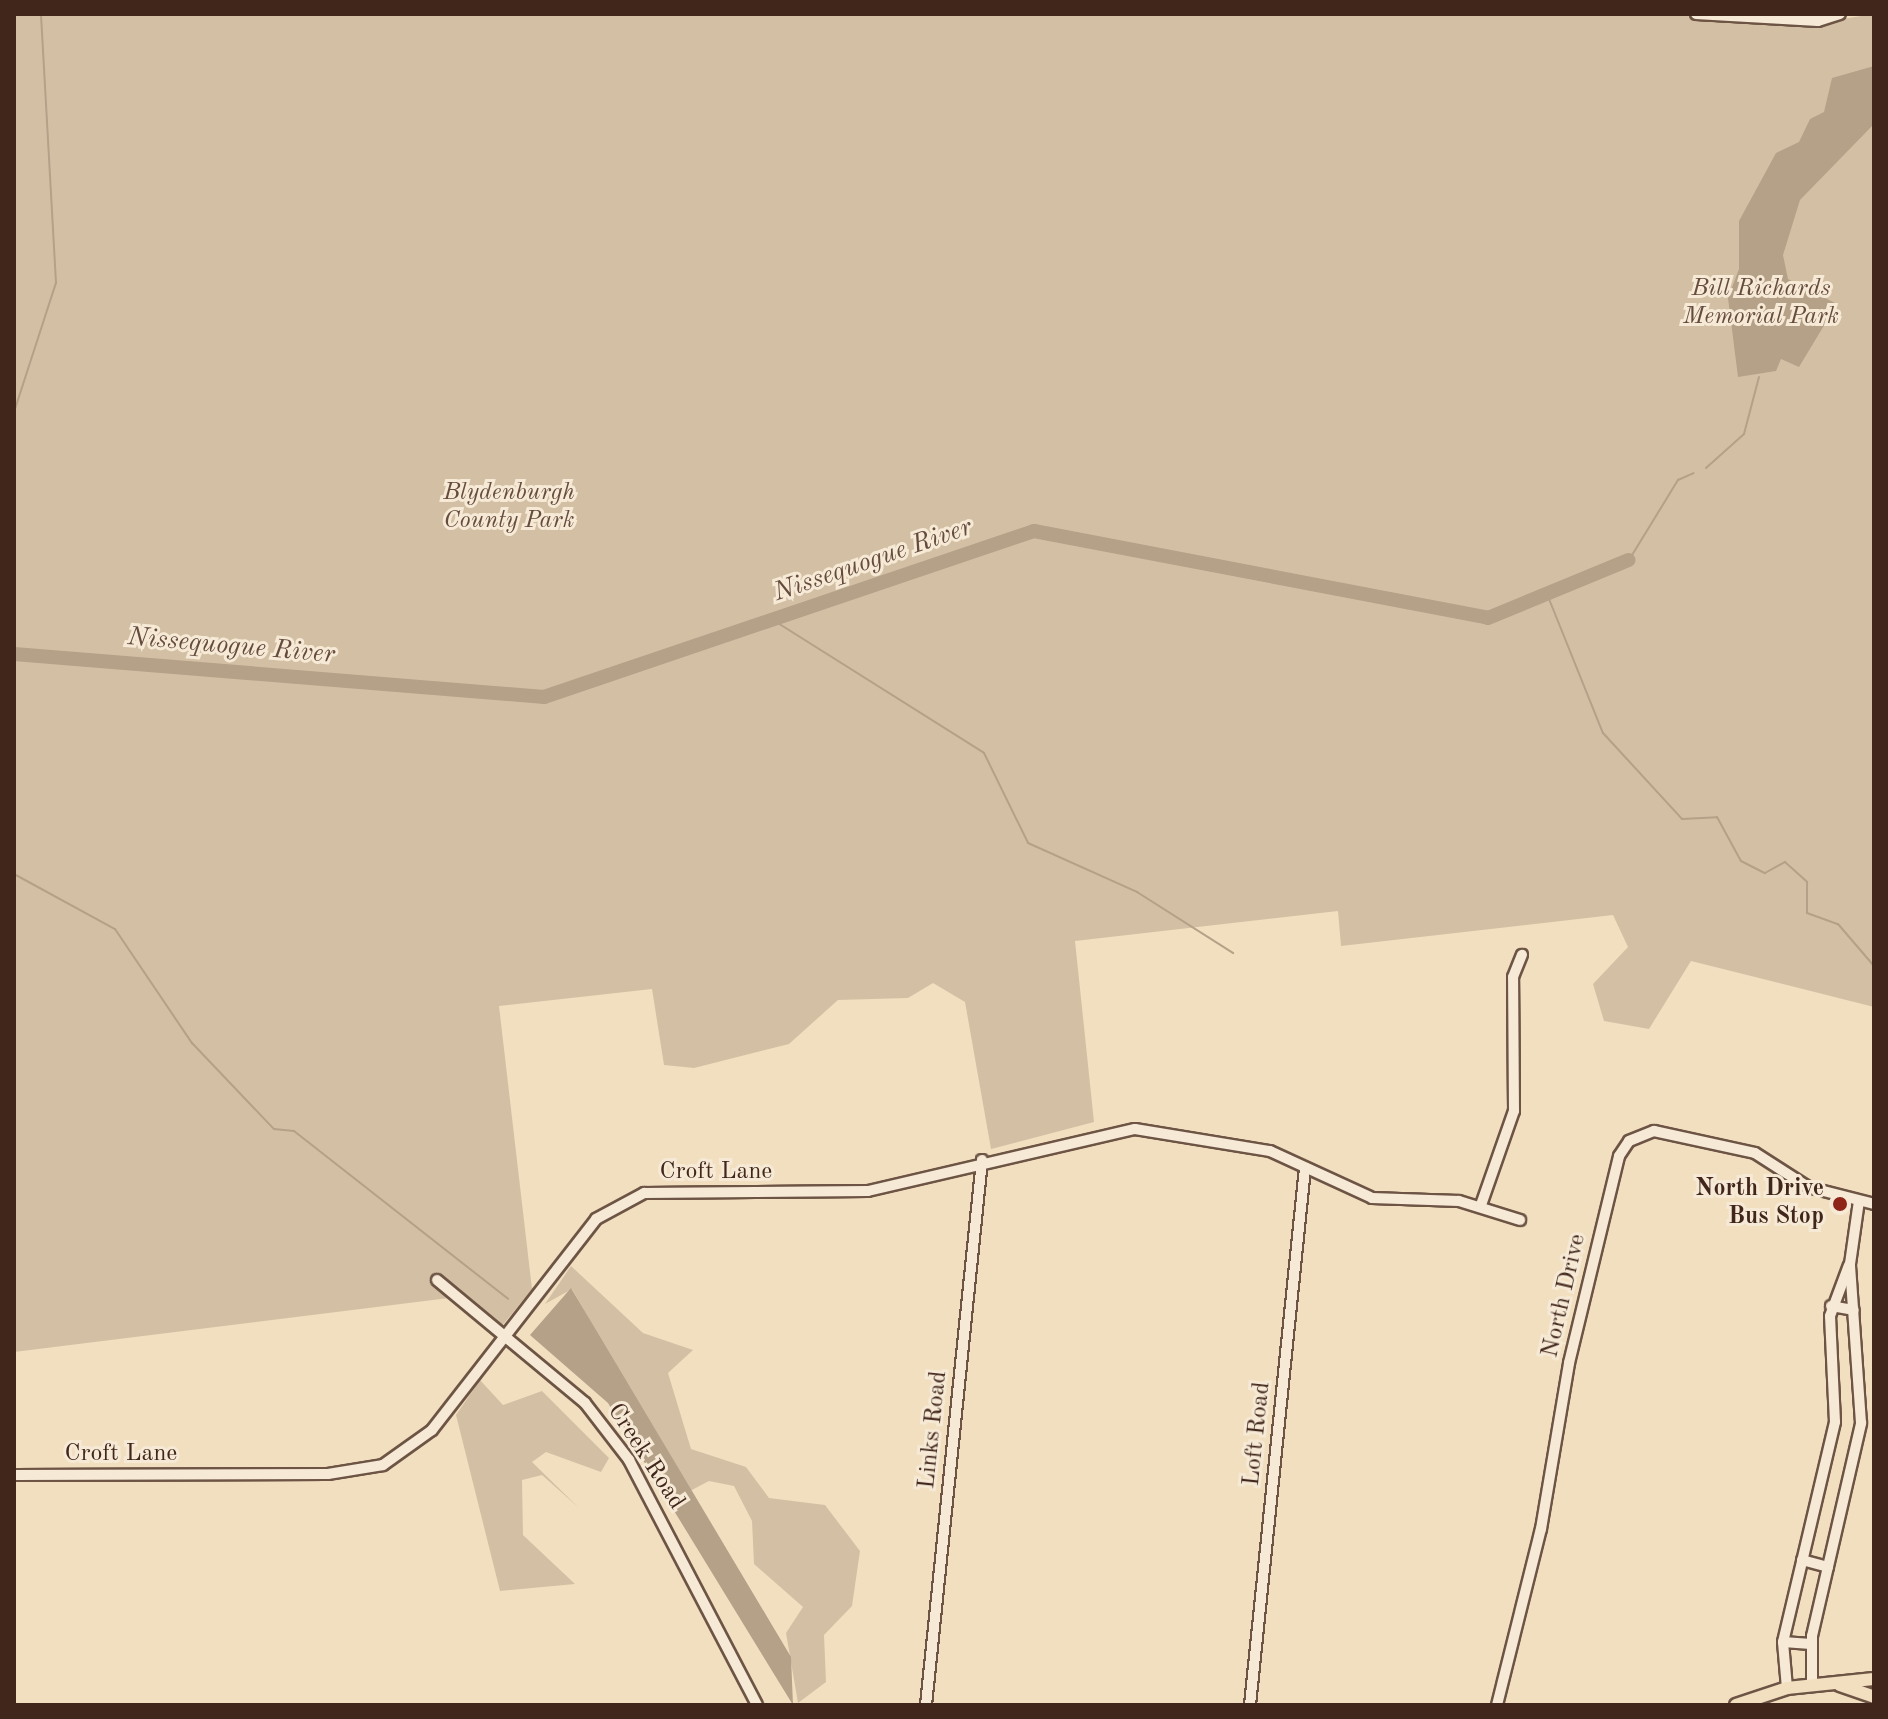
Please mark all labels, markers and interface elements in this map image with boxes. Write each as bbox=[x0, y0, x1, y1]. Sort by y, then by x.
park label: Bill Richards Memorial Park bbox=[1683, 276, 1839, 332]
park label: Blydenburgh County Park bbox=[443, 480, 575, 536]
water label: Nissequogue River bbox=[770, 512, 976, 610]
water label: Nissequogue River bbox=[126, 622, 336, 672]
street label: Croft Lane bbox=[660, 1159, 772, 1187]
place label: North Drive Bus Stop bbox=[1695, 1176, 1824, 1232]
marker: North Drive Bus Stop bbox=[1831, 1195, 1849, 1213]
street label: North Drive bbox=[1537, 1231, 1593, 1361]
street label: Links Road bbox=[913, 1370, 955, 1490]
street label: Loft Road bbox=[1238, 1381, 1278, 1487]
street label: Creek Road bbox=[600, 1399, 690, 1515]
street label: Croft Lane bbox=[65, 1441, 177, 1469]

